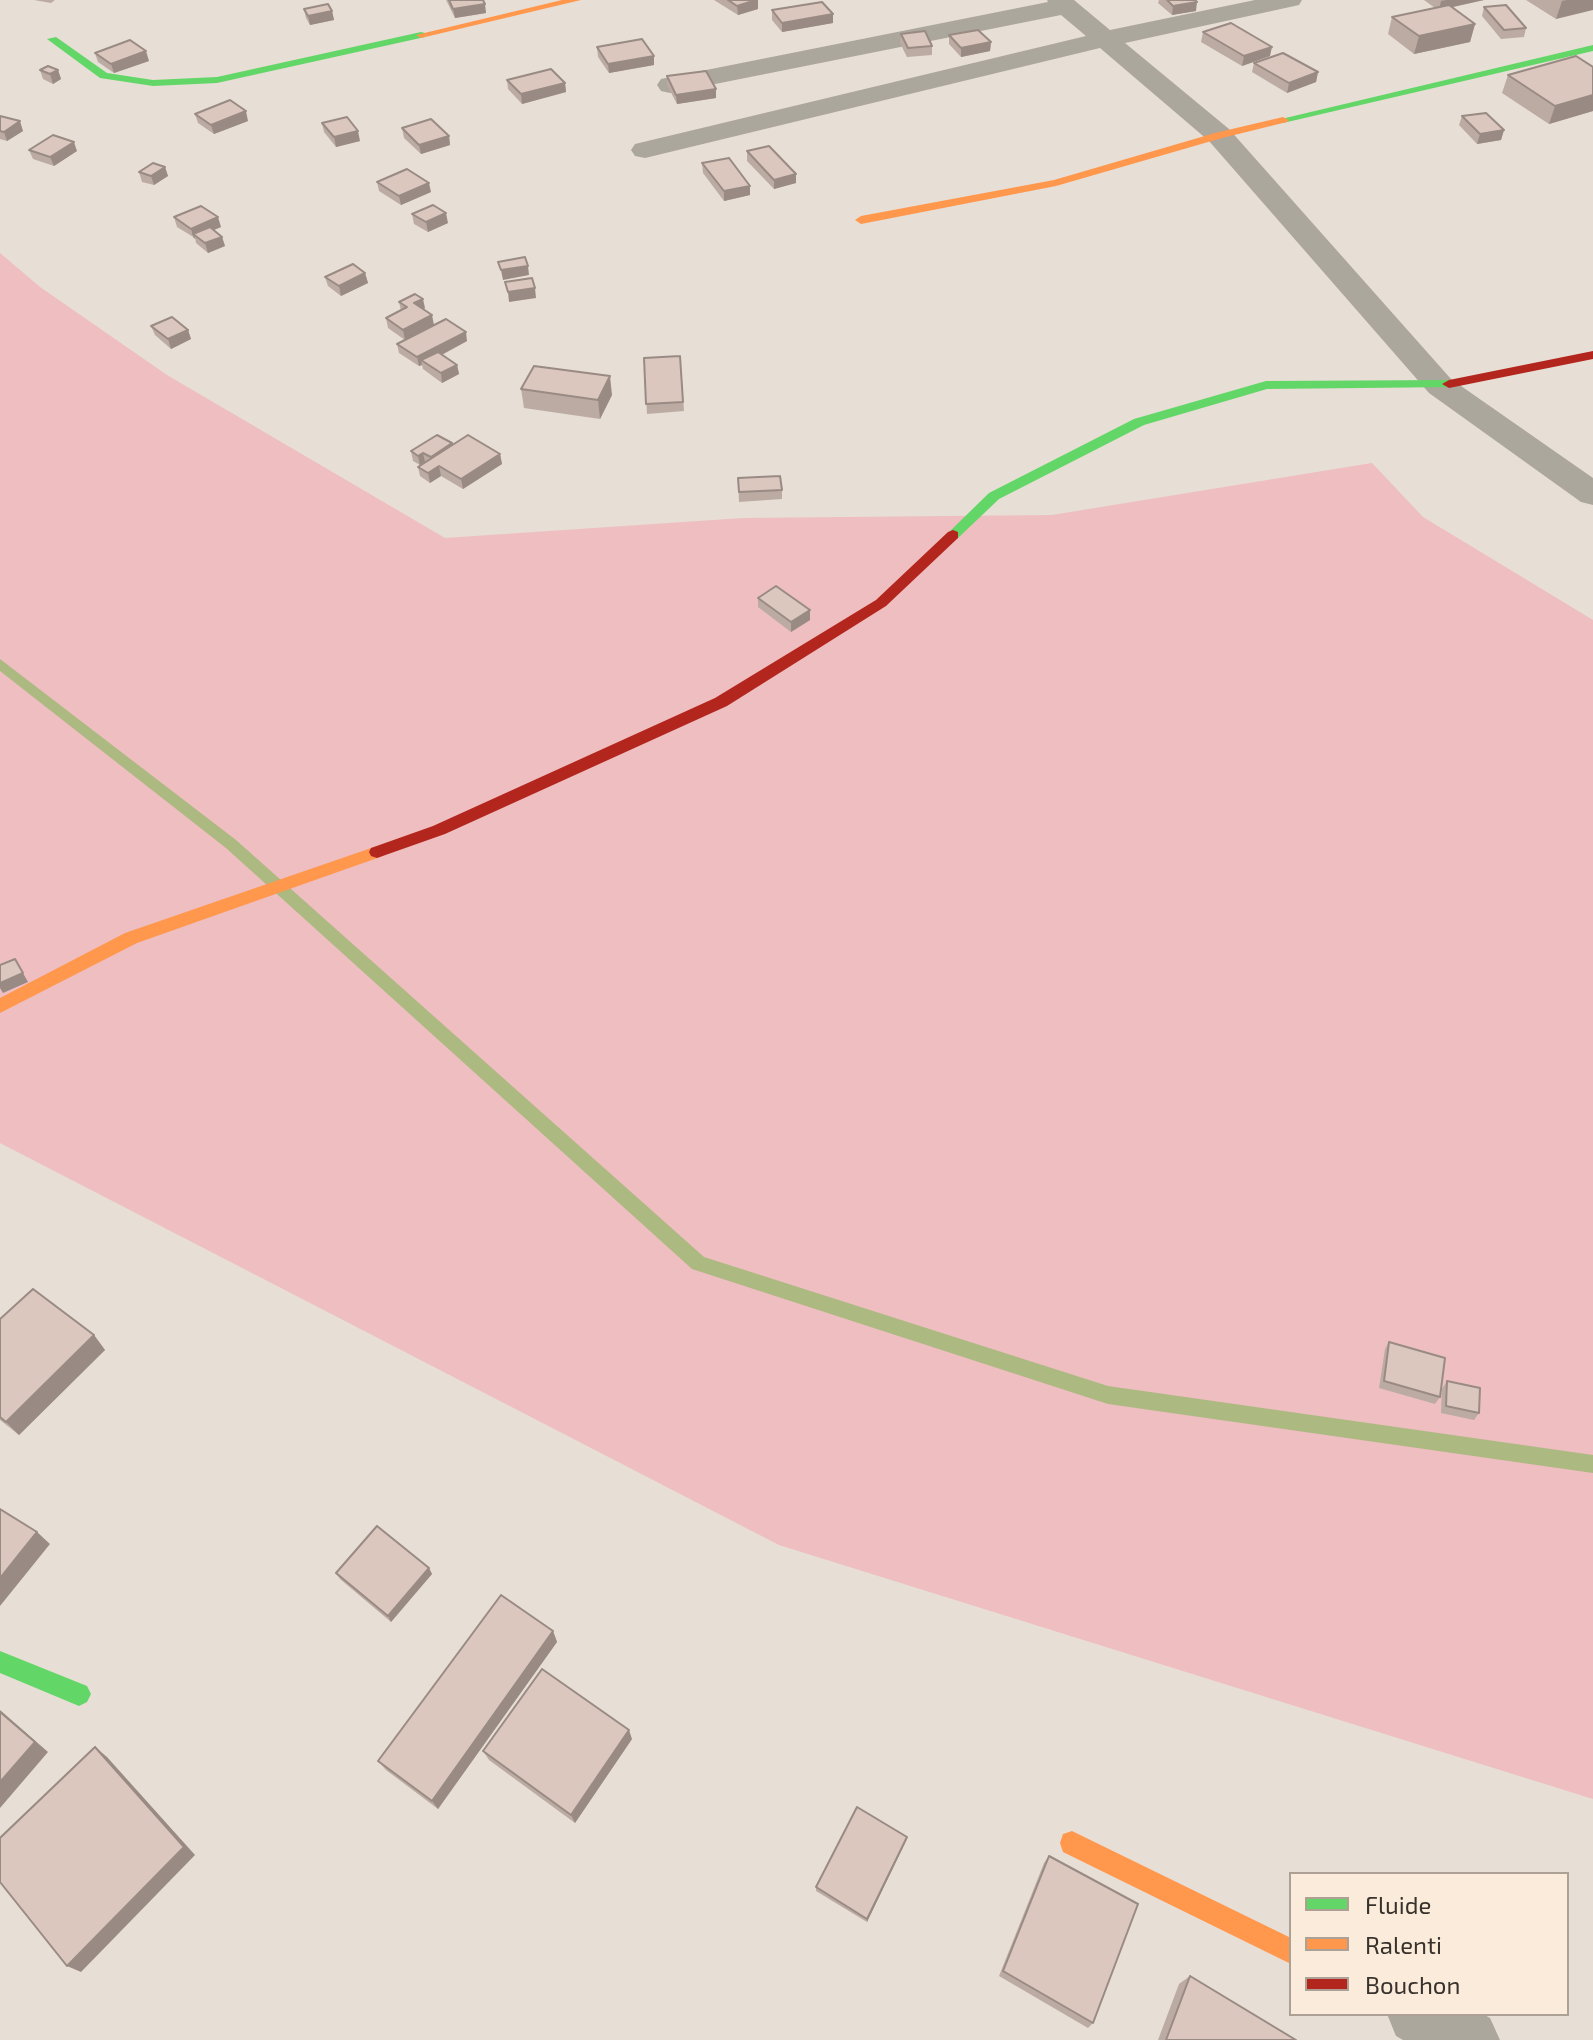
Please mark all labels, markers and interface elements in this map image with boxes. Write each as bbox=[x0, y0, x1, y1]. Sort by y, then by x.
legend bbox=[1289, 1872, 1569, 2016]
text: Fluide bbox=[1365, 1890, 1431, 1919]
text: Ralenti bbox=[1365, 1930, 1442, 1959]
text: Bouchon bbox=[1365, 1970, 1460, 1999]

